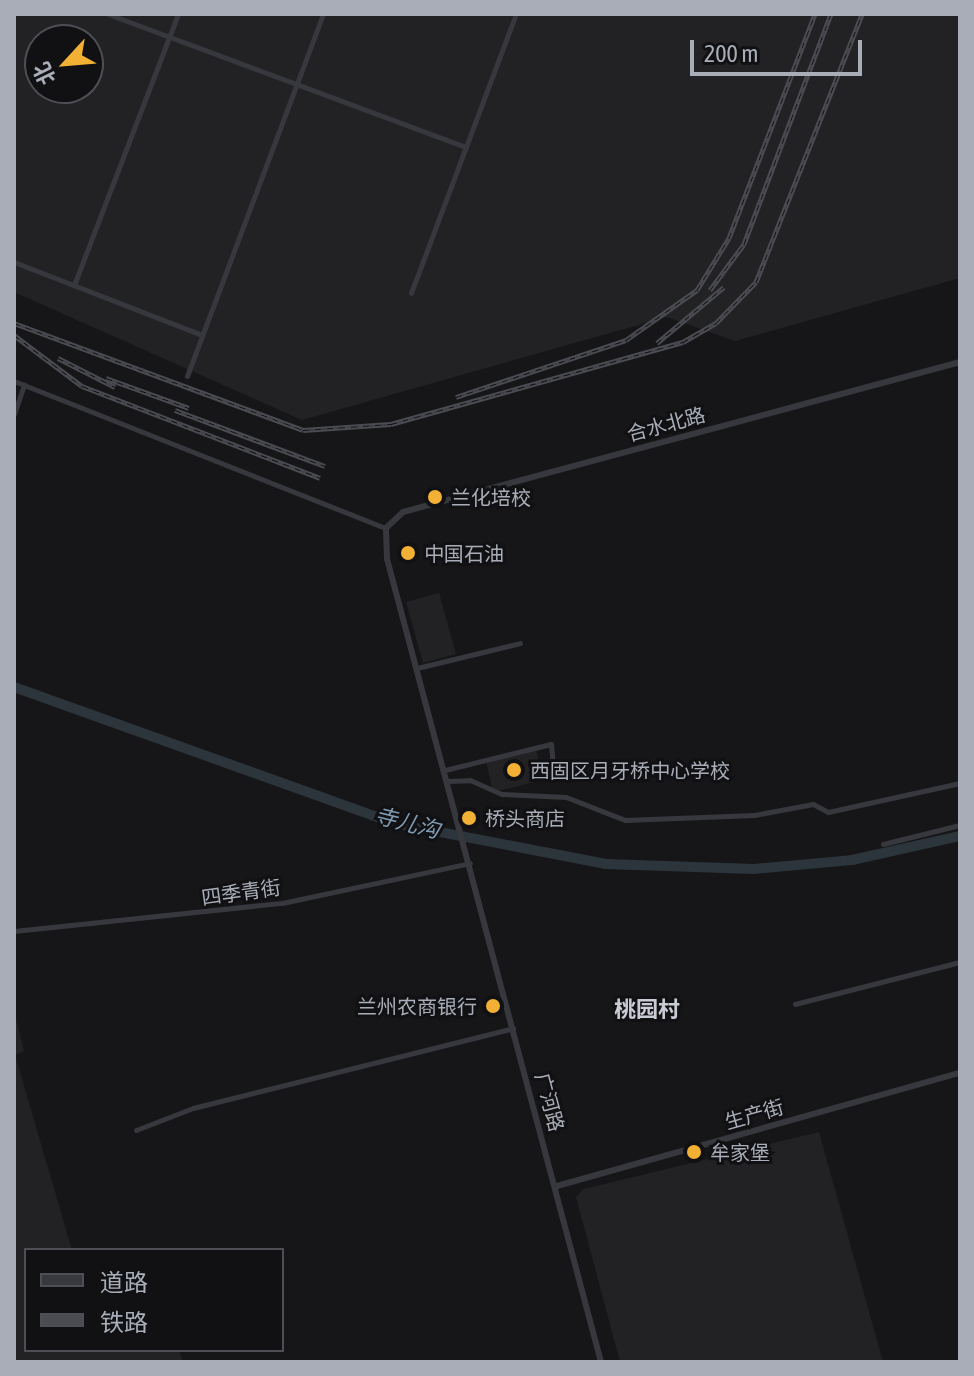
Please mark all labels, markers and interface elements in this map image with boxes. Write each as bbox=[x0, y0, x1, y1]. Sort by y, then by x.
north arrow bbox=[24, 24, 104, 104]
scale bar bbox=[694, 24, 866, 74]
text: 200 m bbox=[704, 40, 758, 67]
text: 北 bbox=[28, 58, 61, 89]
street label: 合水北路 bbox=[624, 402, 708, 446]
place label: 兰化培校 bbox=[451, 485, 531, 509]
marker: 兰化培校 bbox=[426, 488, 444, 506]
place label: 中国石油 bbox=[424, 541, 504, 565]
marker: 中国石油 bbox=[399, 544, 417, 562]
place label: 西固区月牙桥中心学校 bbox=[530, 758, 730, 782]
marker: 西固区月牙桥中心学校 bbox=[505, 761, 523, 779]
water label: 寺儿沟 bbox=[372, 802, 442, 844]
place label: 桥头商店 bbox=[485, 806, 565, 830]
marker: 桥头商店 bbox=[460, 809, 478, 827]
street label: 四季青街 bbox=[200, 875, 282, 909]
place label: 兰州农商银行 bbox=[357, 994, 477, 1018]
marker: 兰州农商银行 bbox=[484, 997, 502, 1015]
district label: 桃园村 bbox=[614, 997, 680, 1023]
street label: 广河路 bbox=[531, 1070, 569, 1134]
street label: 生产街 bbox=[722, 1094, 786, 1134]
place label: 牟家堡 bbox=[710, 1140, 770, 1164]
marker: 牟家堡 bbox=[685, 1143, 703, 1161]
legend bbox=[24, 1248, 284, 1352]
text: 道路 bbox=[100, 1269, 148, 1296]
text: 铁路 bbox=[100, 1309, 148, 1336]

